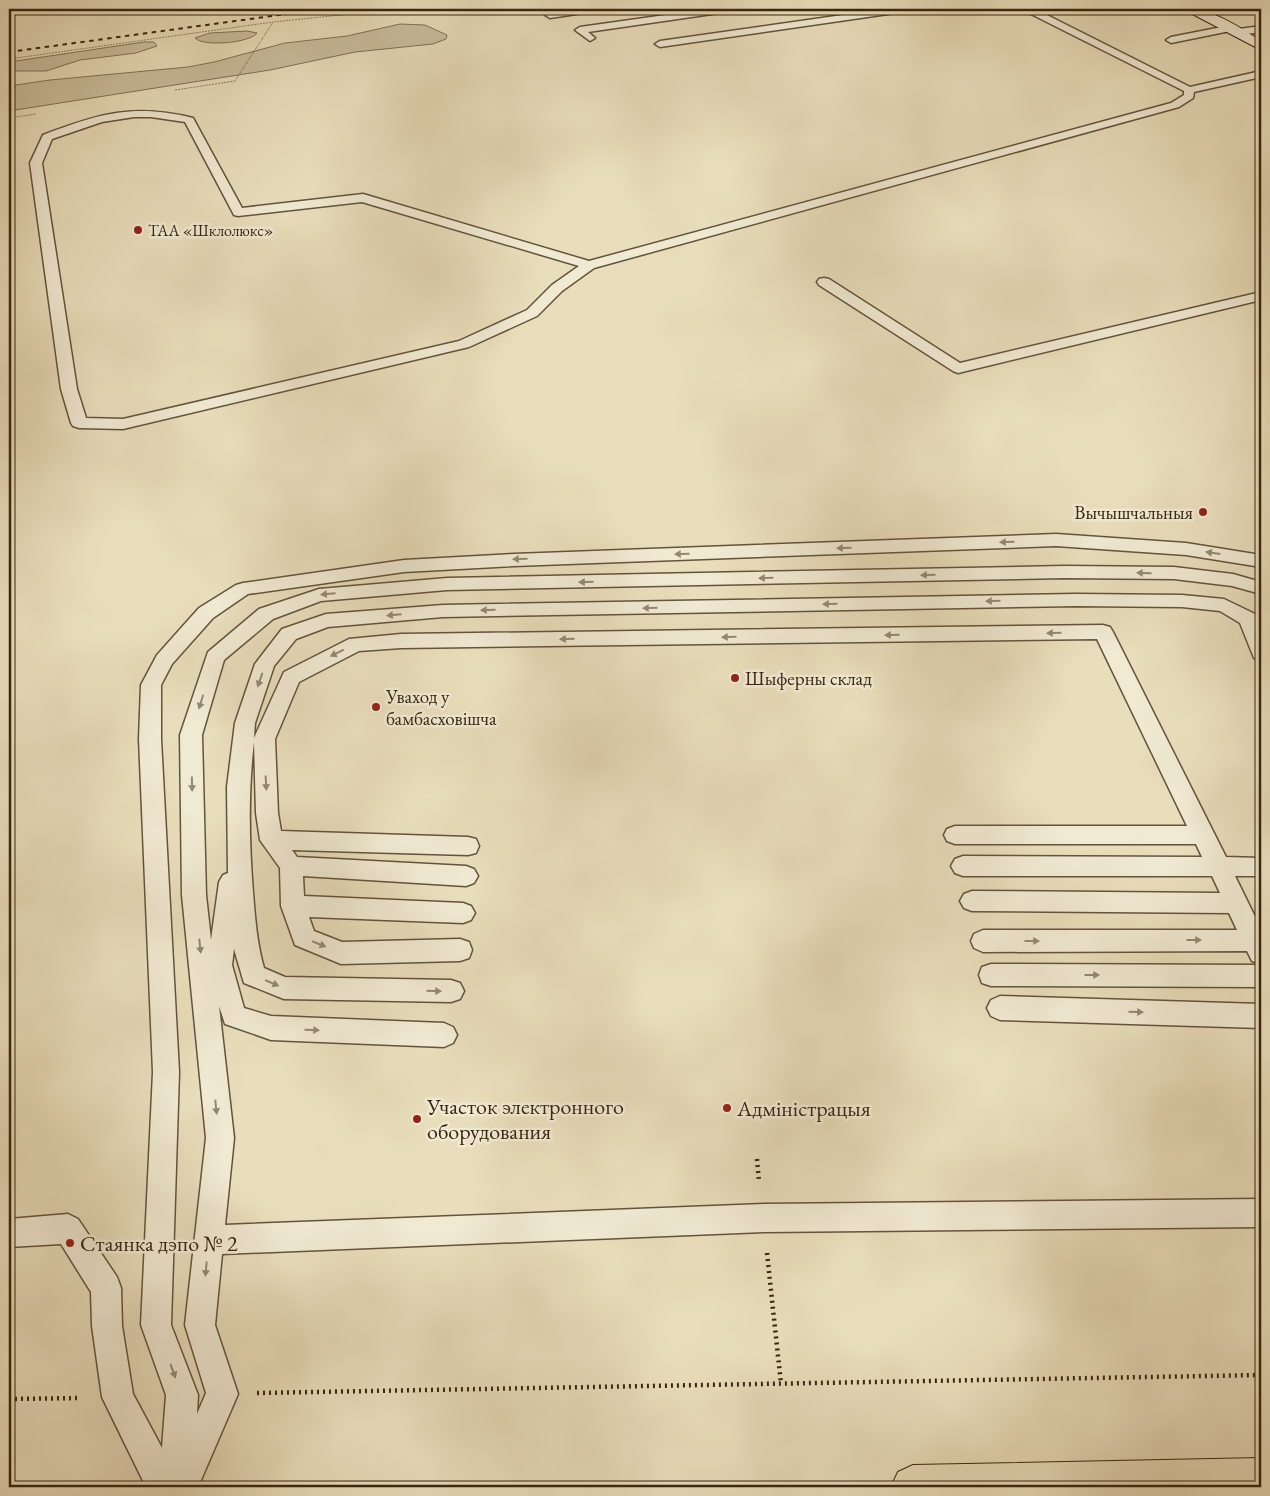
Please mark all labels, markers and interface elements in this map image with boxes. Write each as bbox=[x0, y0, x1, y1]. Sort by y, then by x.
place label: ТАА «Шклолюкс» bbox=[148, 220, 273, 241]
marker: ТАА «Шклолюкс» bbox=[132, 224, 144, 236]
place label: Вычышчальныя bbox=[1074, 500, 1194, 525]
marker: Вычышчальныя bbox=[1197, 506, 1209, 518]
one-way arrow bbox=[999, 538, 1015, 546]
one-way arrow bbox=[836, 544, 852, 552]
one-way arrow bbox=[1205, 549, 1221, 557]
one-way arrow bbox=[674, 550, 690, 558]
one-way arrow bbox=[511, 556, 527, 564]
one-way arrow bbox=[1136, 569, 1152, 577]
one-way arrow bbox=[920, 571, 936, 579]
one-way arrow bbox=[757, 574, 773, 582]
one-way arrow bbox=[577, 578, 593, 586]
one-way arrow bbox=[320, 590, 336, 598]
one-way arrow bbox=[984, 598, 1000, 606]
one-way arrow bbox=[822, 600, 838, 608]
one-way arrow bbox=[642, 604, 658, 612]
one-way arrow bbox=[479, 607, 495, 615]
one-way arrow bbox=[386, 612, 402, 620]
one-way arrow bbox=[1046, 629, 1062, 637]
one-way arrow bbox=[884, 631, 900, 639]
one-way arrow bbox=[721, 633, 737, 641]
one-way arrow bbox=[559, 635, 575, 643]
one-way arrow bbox=[330, 650, 344, 658]
place label: Шыферны склад bbox=[745, 666, 872, 691]
marker: Шыферны склад bbox=[729, 672, 741, 684]
one-way arrow bbox=[255, 673, 263, 688]
place label: Уваход у бамбасховішча bbox=[385, 684, 497, 731]
one-way arrow bbox=[196, 695, 204, 710]
marker: Уваход у бамбасховішча bbox=[370, 701, 382, 713]
one-way arrow bbox=[262, 775, 270, 791]
one-way arrow bbox=[188, 776, 196, 792]
one-way arrow bbox=[1186, 936, 1202, 944]
one-way arrow bbox=[1024, 937, 1040, 945]
one-way arrow bbox=[196, 938, 204, 954]
one-way arrow bbox=[312, 940, 327, 948]
one-way arrow bbox=[1084, 971, 1100, 979]
one-way arrow bbox=[265, 979, 280, 987]
one-way arrow bbox=[426, 987, 442, 995]
one-way arrow bbox=[1128, 1009, 1144, 1017]
one-way arrow bbox=[304, 1026, 320, 1034]
place label: Участок электронного оборудования bbox=[426, 1092, 624, 1146]
place label: Адміністрацыя bbox=[736, 1094, 871, 1123]
one-way arrow bbox=[213, 1100, 221, 1116]
marker: Адміністрацыя bbox=[721, 1102, 733, 1114]
marker: Участок электронного оборудования bbox=[411, 1113, 423, 1125]
place label: Стаянка дэпо № 2 bbox=[80, 1229, 238, 1258]
marker: Стаянка дэпо № 2 bbox=[64, 1237, 76, 1249]
one-way arrow bbox=[201, 1261, 209, 1277]
one-way arrow bbox=[169, 1364, 177, 1379]

